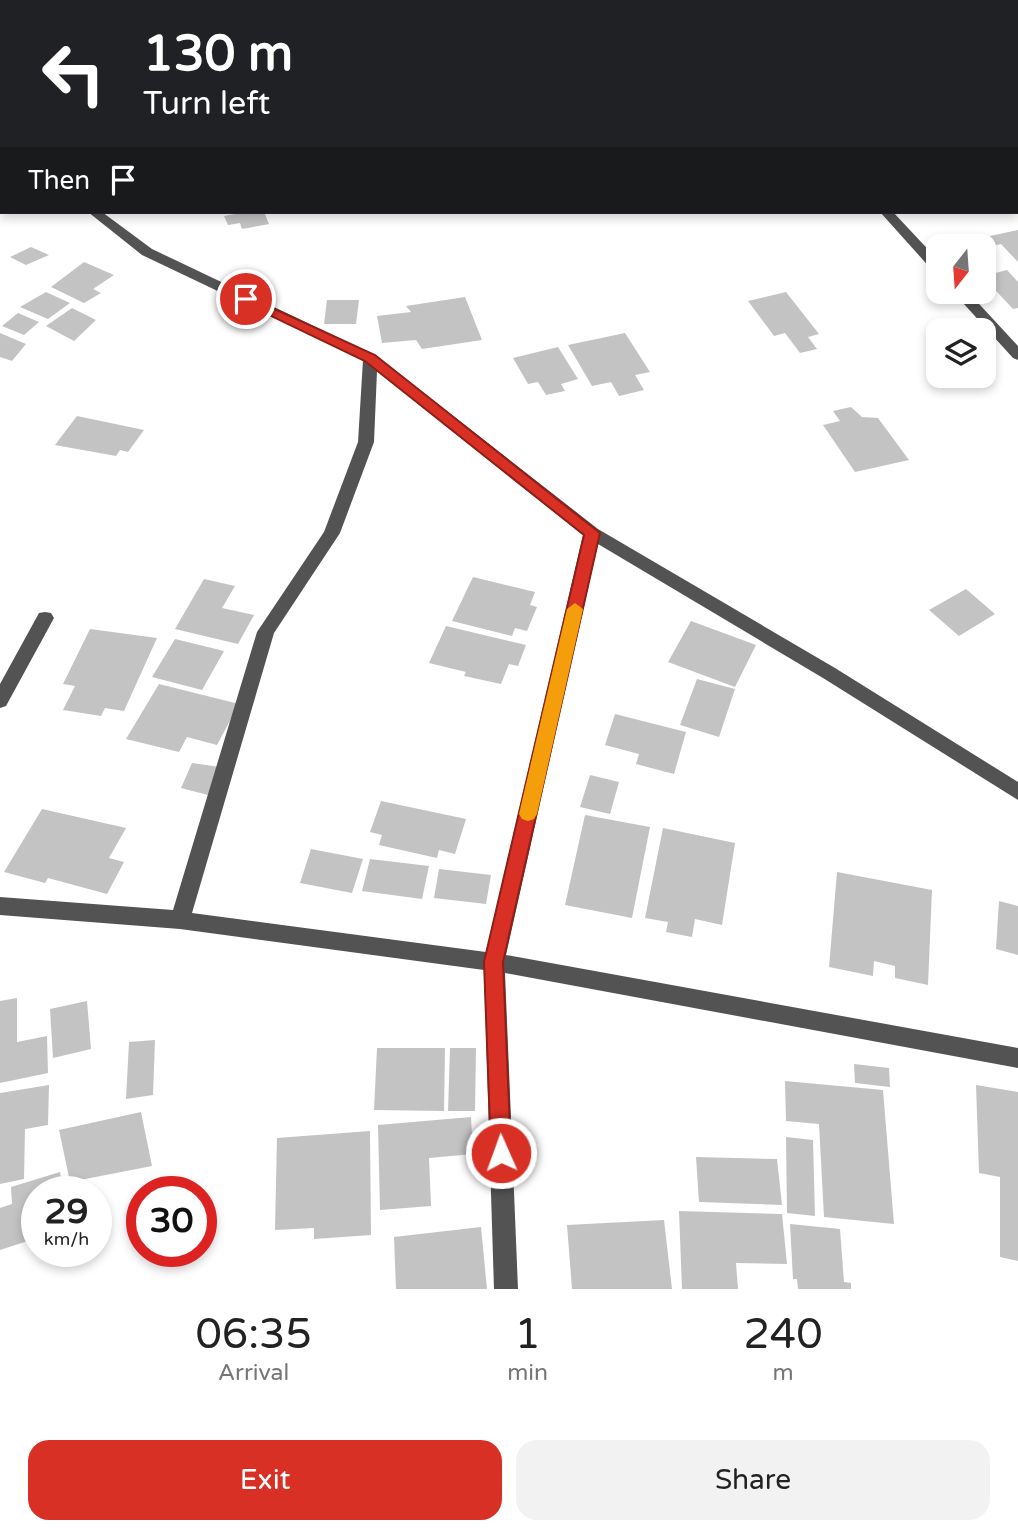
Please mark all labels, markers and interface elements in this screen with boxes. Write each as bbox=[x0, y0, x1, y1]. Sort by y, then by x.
text: 130 m bbox=[143, 25, 293, 84]
icon: left bbox=[28, 28, 119, 119]
text: Turn left bbox=[143, 85, 270, 123]
icon: arrive bbox=[104, 161, 142, 199]
text: Then bbox=[28, 165, 90, 196]
north arrow bbox=[926, 234, 996, 304]
map controls bbox=[926, 234, 996, 388]
pin bbox=[216, 269, 276, 329]
icon: arrive bbox=[227, 280, 265, 318]
button: layers bbox=[926, 318, 996, 388]
position arrow bbox=[464, 1116, 538, 1190]
speed limit sign: 30 bbox=[126, 1176, 217, 1267]
text: 29 bbox=[45, 1191, 88, 1233]
text: km/h bbox=[44, 1228, 89, 1250]
text: 06:35 bbox=[195, 1309, 312, 1360]
text: 1 bbox=[514, 1309, 541, 1360]
text: 240 bbox=[743, 1309, 823, 1360]
text: Arrival bbox=[218, 1359, 289, 1387]
text: min bbox=[507, 1359, 548, 1387]
text: m bbox=[772, 1359, 794, 1387]
button: Exit bbox=[28, 1440, 502, 1520]
button: Share bbox=[516, 1440, 990, 1520]

